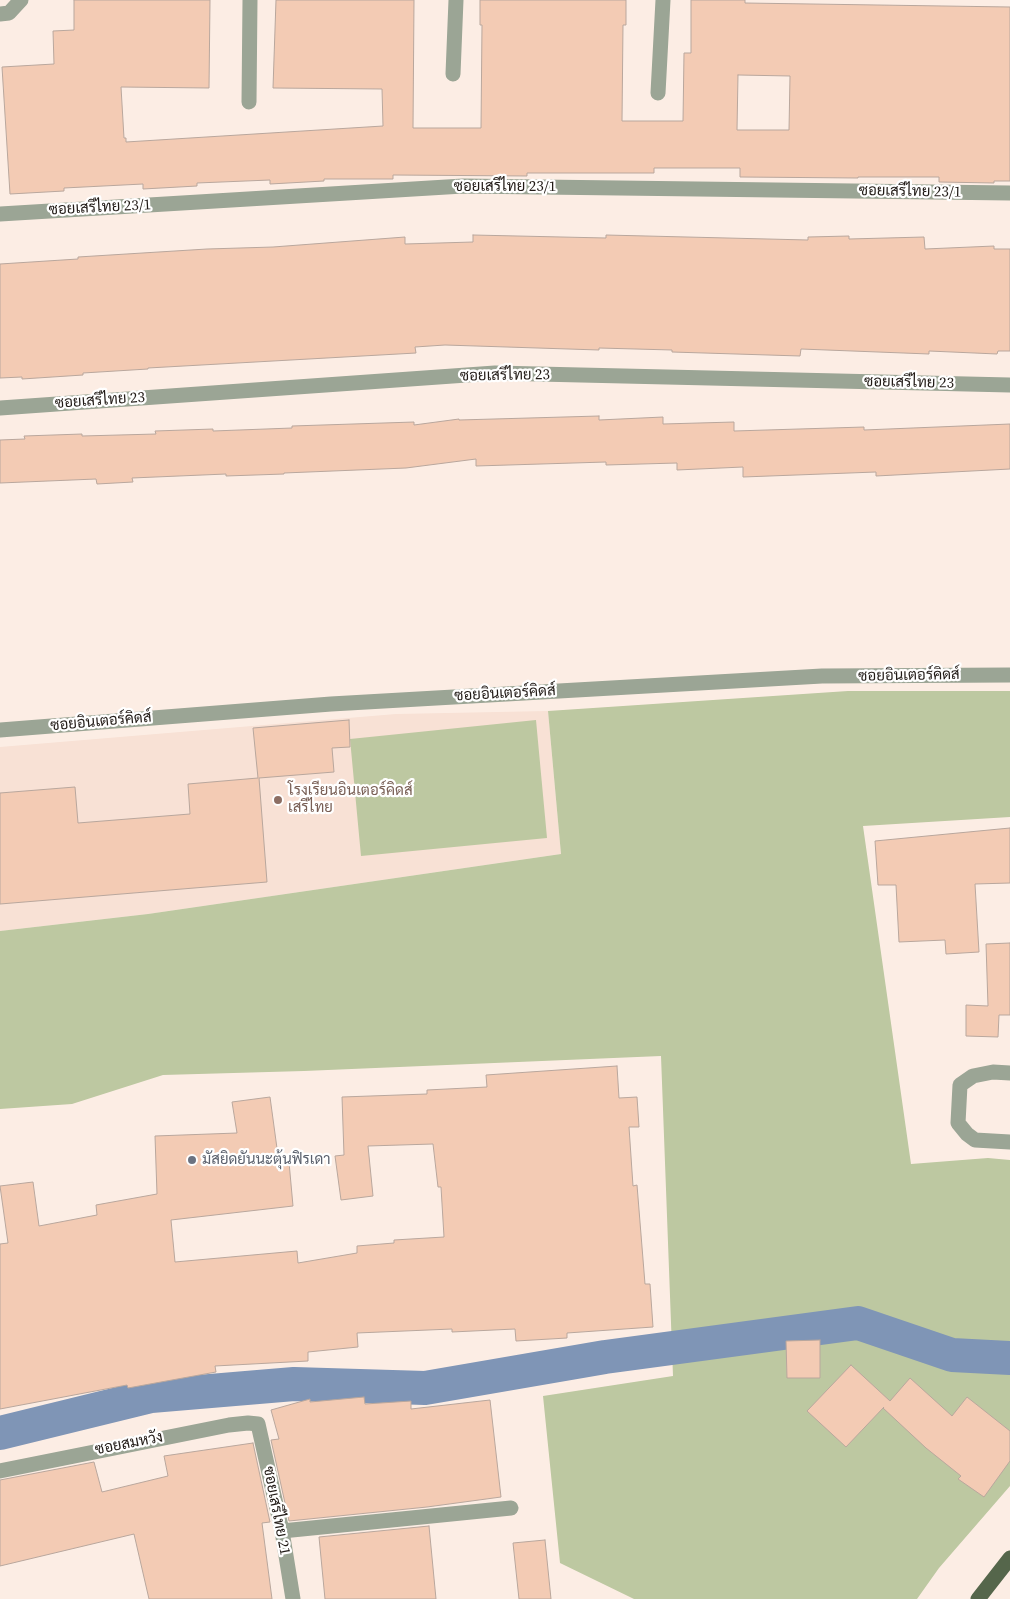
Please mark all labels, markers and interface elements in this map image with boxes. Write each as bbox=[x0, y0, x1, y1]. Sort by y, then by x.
street label: ซอยเสรีไทย 23/1 bbox=[454, 178, 556, 196]
street label: ซอยเสรีไทย 23/1 bbox=[859, 182, 961, 202]
street label: ซอยเสรีไทย 23/1 bbox=[48, 196, 152, 220]
street label: ซอยเสรีไทย 23 bbox=[460, 366, 550, 386]
street label: ซอยเสรีไทย 23 bbox=[864, 373, 954, 393]
street label: ซอยเสรีไทย 23 bbox=[54, 389, 146, 413]
street label: ซอยอินเตอร์คิดส์ bbox=[858, 666, 960, 686]
street label: ซอยอินเตอร์คิดส์ bbox=[454, 682, 556, 706]
street label: ซอยอินเตอร์คิดส์ bbox=[50, 709, 152, 735]
place label: โรงเรียนอินเตอร์คิดส์ เสรีไทย bbox=[288, 782, 413, 817]
marker: โรงเรียนอินเตอร์คิดส์ เสรีไทย bbox=[272, 794, 284, 806]
place label: มัสยิดยันนะตุ้นฟิรเดา bbox=[202, 1151, 331, 1169]
marker: มัสยิดยันนะตุ้นฟิรเดา bbox=[186, 1154, 198, 1166]
street label: ซอยสมหวัง bbox=[94, 1429, 164, 1459]
street label: ซอยเสรีไทย 21 bbox=[259, 1465, 293, 1557]

